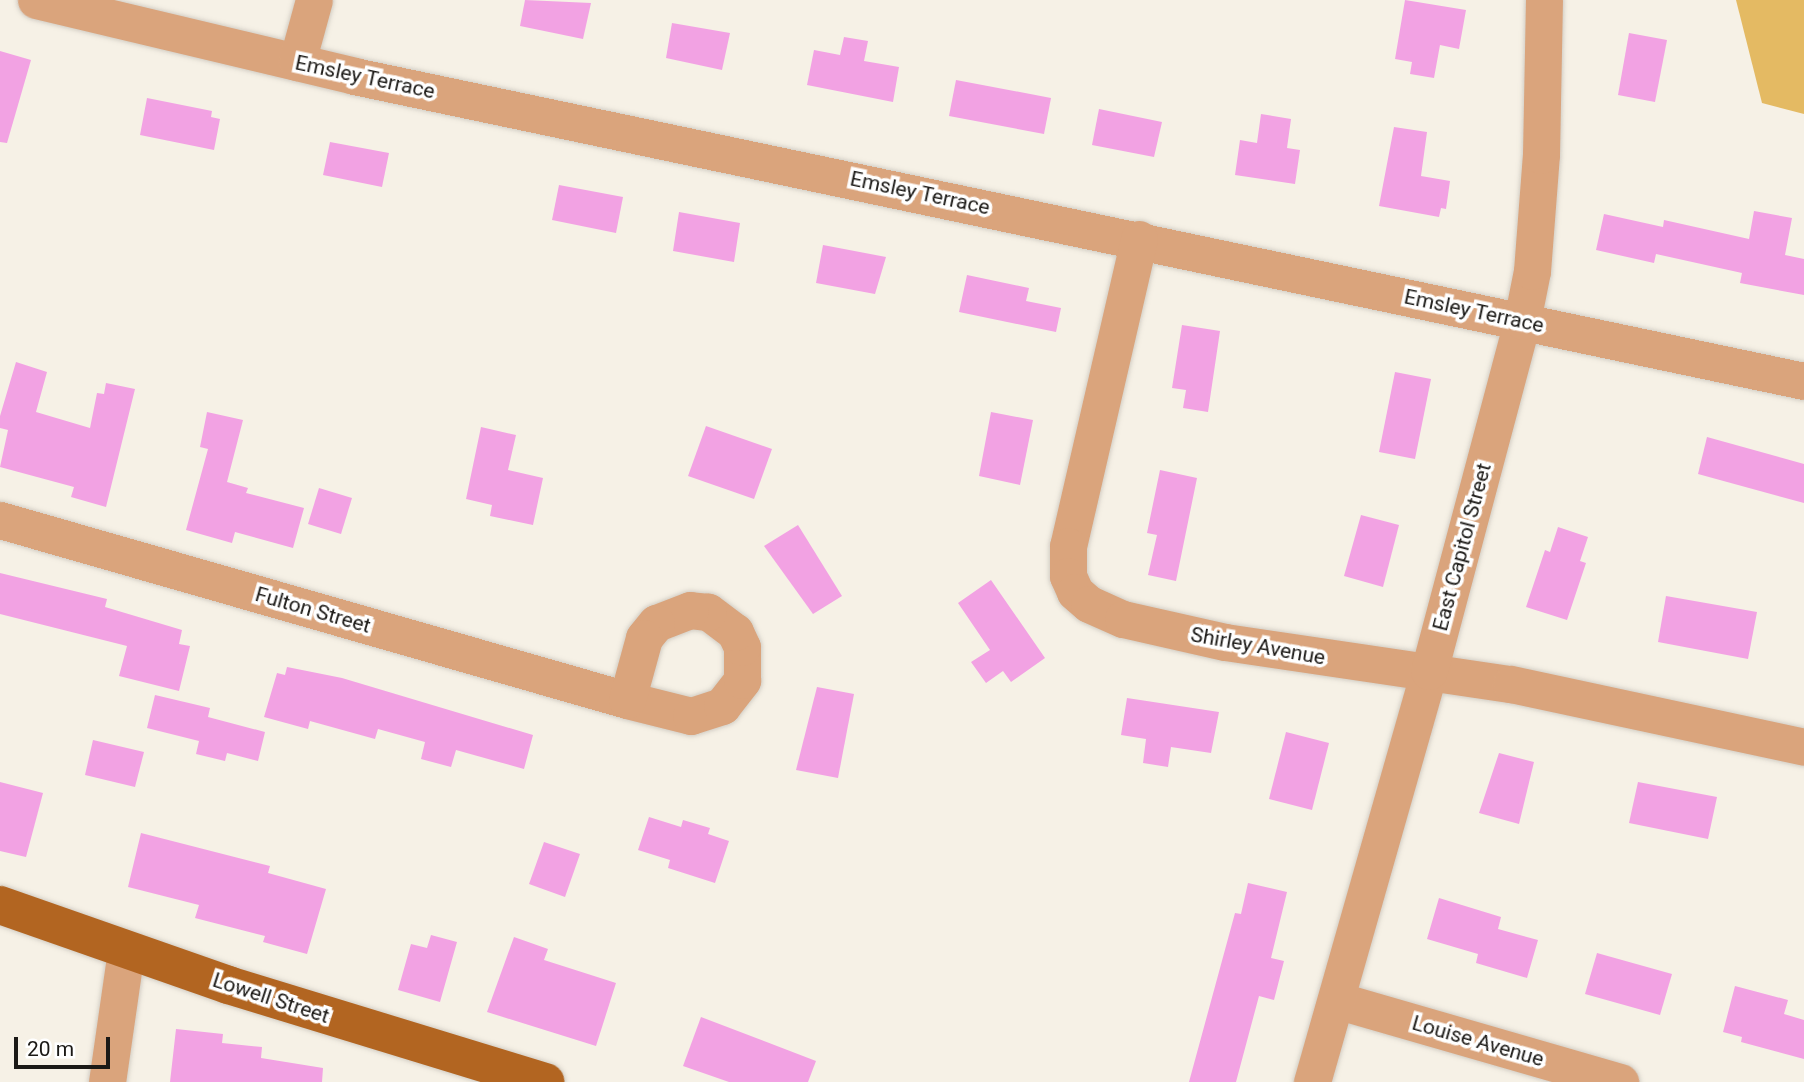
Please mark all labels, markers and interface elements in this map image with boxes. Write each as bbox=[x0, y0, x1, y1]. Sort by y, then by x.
street label: Emsley Terrace bbox=[293, 50, 437, 104]
street label: Emsley Terrace bbox=[848, 166, 992, 220]
street label: Emsley Terrace bbox=[1402, 284, 1546, 338]
street label: East Capitol Street bbox=[1427, 460, 1497, 634]
street label: Fulton Street bbox=[252, 581, 374, 639]
street label: Shirley Avenue bbox=[1189, 622, 1327, 670]
street label: Lowell Street bbox=[210, 967, 332, 1029]
street label: Louise Avenue bbox=[1409, 1010, 1547, 1072]
scale bar bbox=[18, 1023, 114, 1066]
text: 20 m bbox=[27, 1037, 74, 1061]

